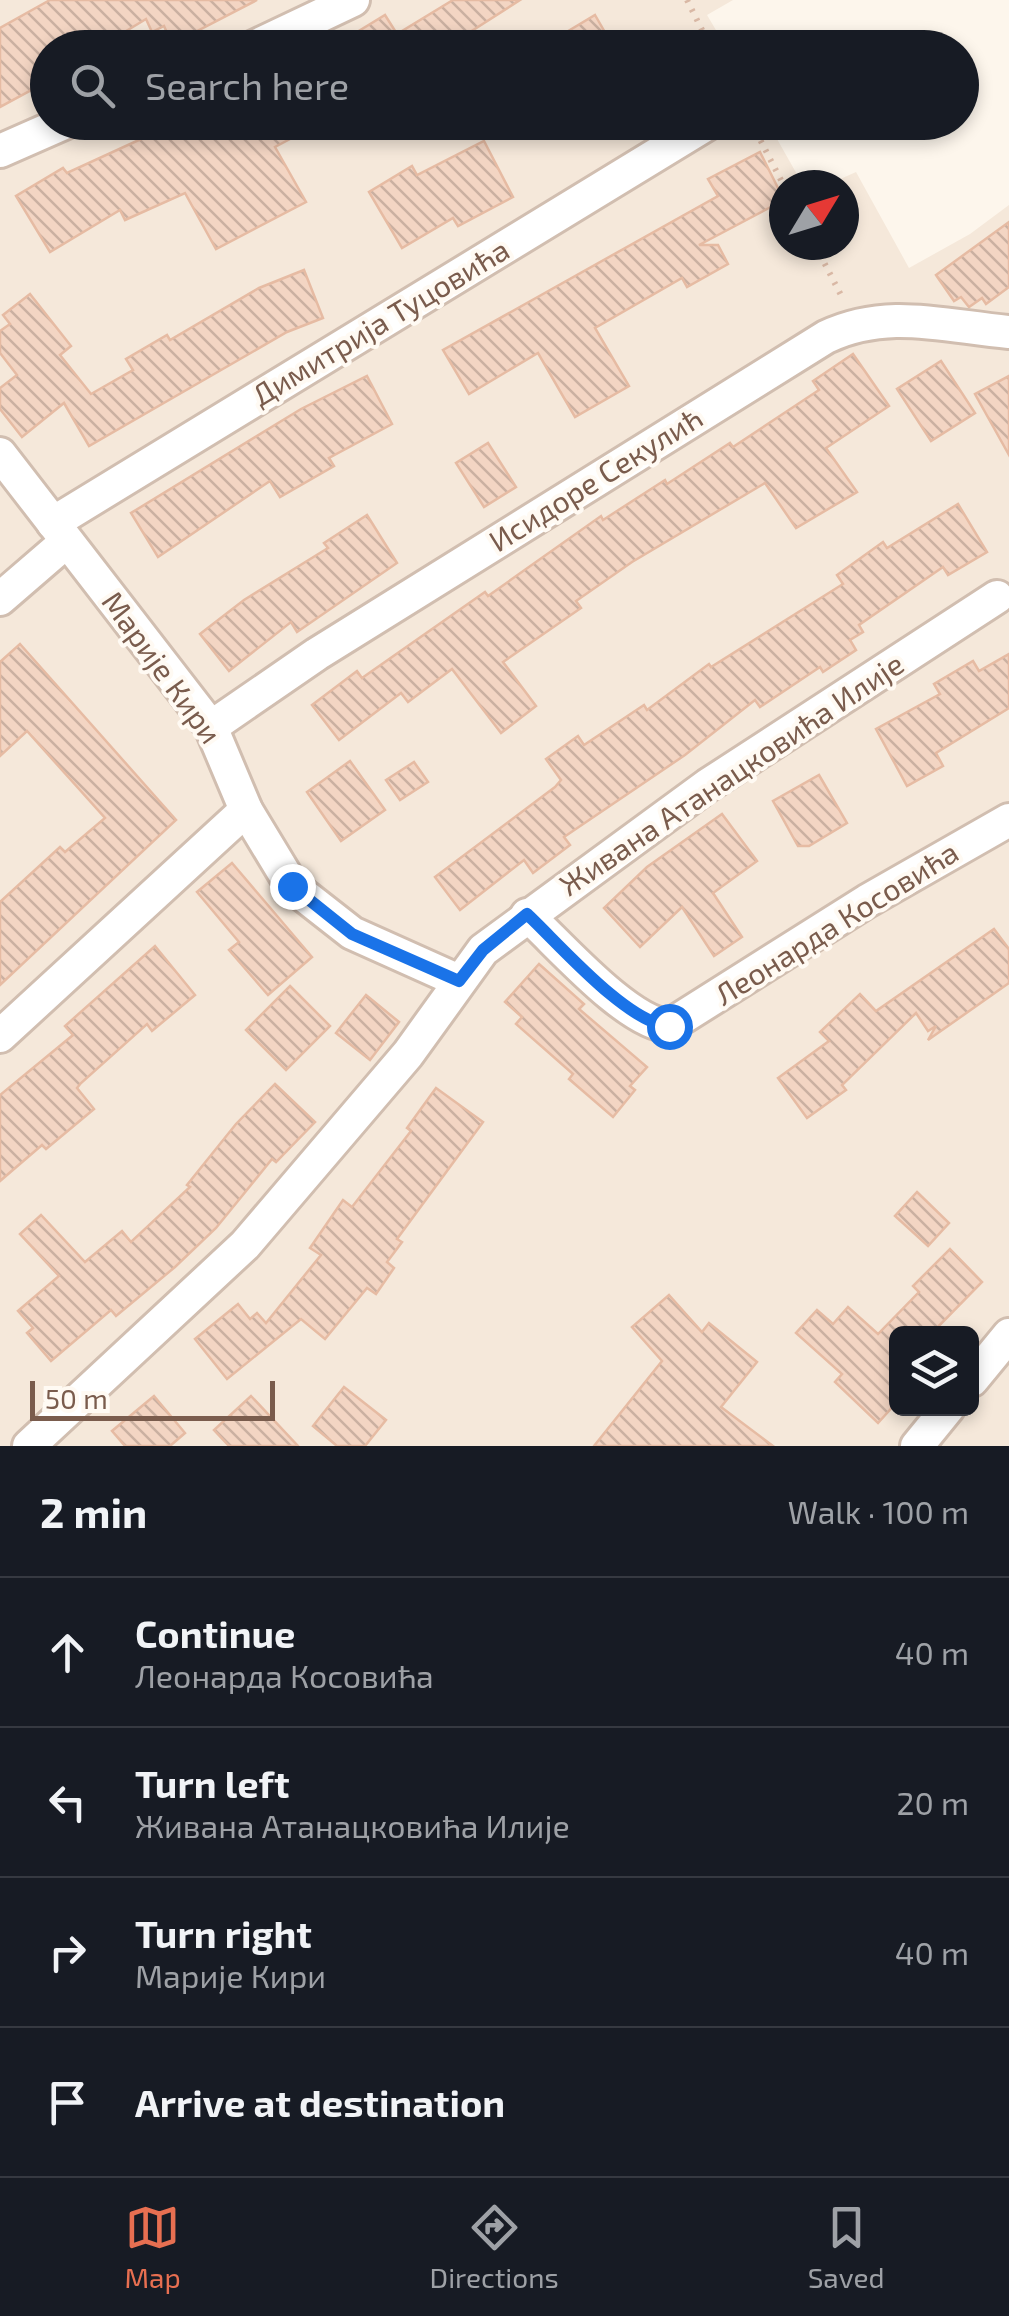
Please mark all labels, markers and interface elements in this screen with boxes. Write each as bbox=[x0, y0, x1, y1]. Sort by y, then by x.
search box bbox=[30, 30, 979, 140]
icon: search bbox=[65, 58, 120, 113]
text: Search here bbox=[145, 62, 349, 108]
north arrow bbox=[769, 170, 859, 260]
street label: Димитрија Туцовића bbox=[245, 230, 516, 413]
street label: Исидоре Секулић bbox=[482, 398, 709, 559]
street label: Марије Кири bbox=[95, 584, 230, 750]
street label: Живана Атанацковића Илије bbox=[552, 644, 910, 902]
street label: Леонарда Косовића bbox=[708, 833, 964, 1012]
route end bbox=[270, 864, 316, 910]
route start bbox=[647, 1004, 693, 1050]
map controls bbox=[889, 1326, 979, 1416]
button: layers bbox=[889, 1326, 979, 1416]
scale bar bbox=[30, 1376, 275, 1420]
text: 50 m bbox=[45, 1381, 108, 1415]
text: 2 min bbox=[40, 1486, 147, 1536]
text: Walk · 100 m bbox=[788, 1492, 969, 1530]
text: Continue bbox=[135, 1610, 295, 1656]
icon: ahead bbox=[40, 1625, 95, 1680]
text: 40 m bbox=[895, 1633, 969, 1671]
text: Леонарда Косовића bbox=[135, 1656, 434, 1694]
text: Turn left bbox=[135, 1760, 290, 1806]
icon: left bbox=[40, 1775, 95, 1830]
text: 20 m bbox=[897, 1783, 969, 1821]
text: Живана Атанацковића Илије bbox=[135, 1806, 570, 1844]
text: Turn right bbox=[135, 1910, 312, 1956]
icon: right bbox=[40, 1925, 95, 1980]
text: 40 m bbox=[895, 1933, 969, 1971]
text: Марије Кири bbox=[135, 1956, 326, 1994]
icon: arrive bbox=[40, 2075, 95, 2130]
text: Arrive at destination bbox=[135, 2079, 505, 2125]
tab: Map bbox=[124, 2200, 181, 2294]
tab: Directions bbox=[430, 2200, 559, 2294]
tab: Saved bbox=[808, 2200, 885, 2294]

